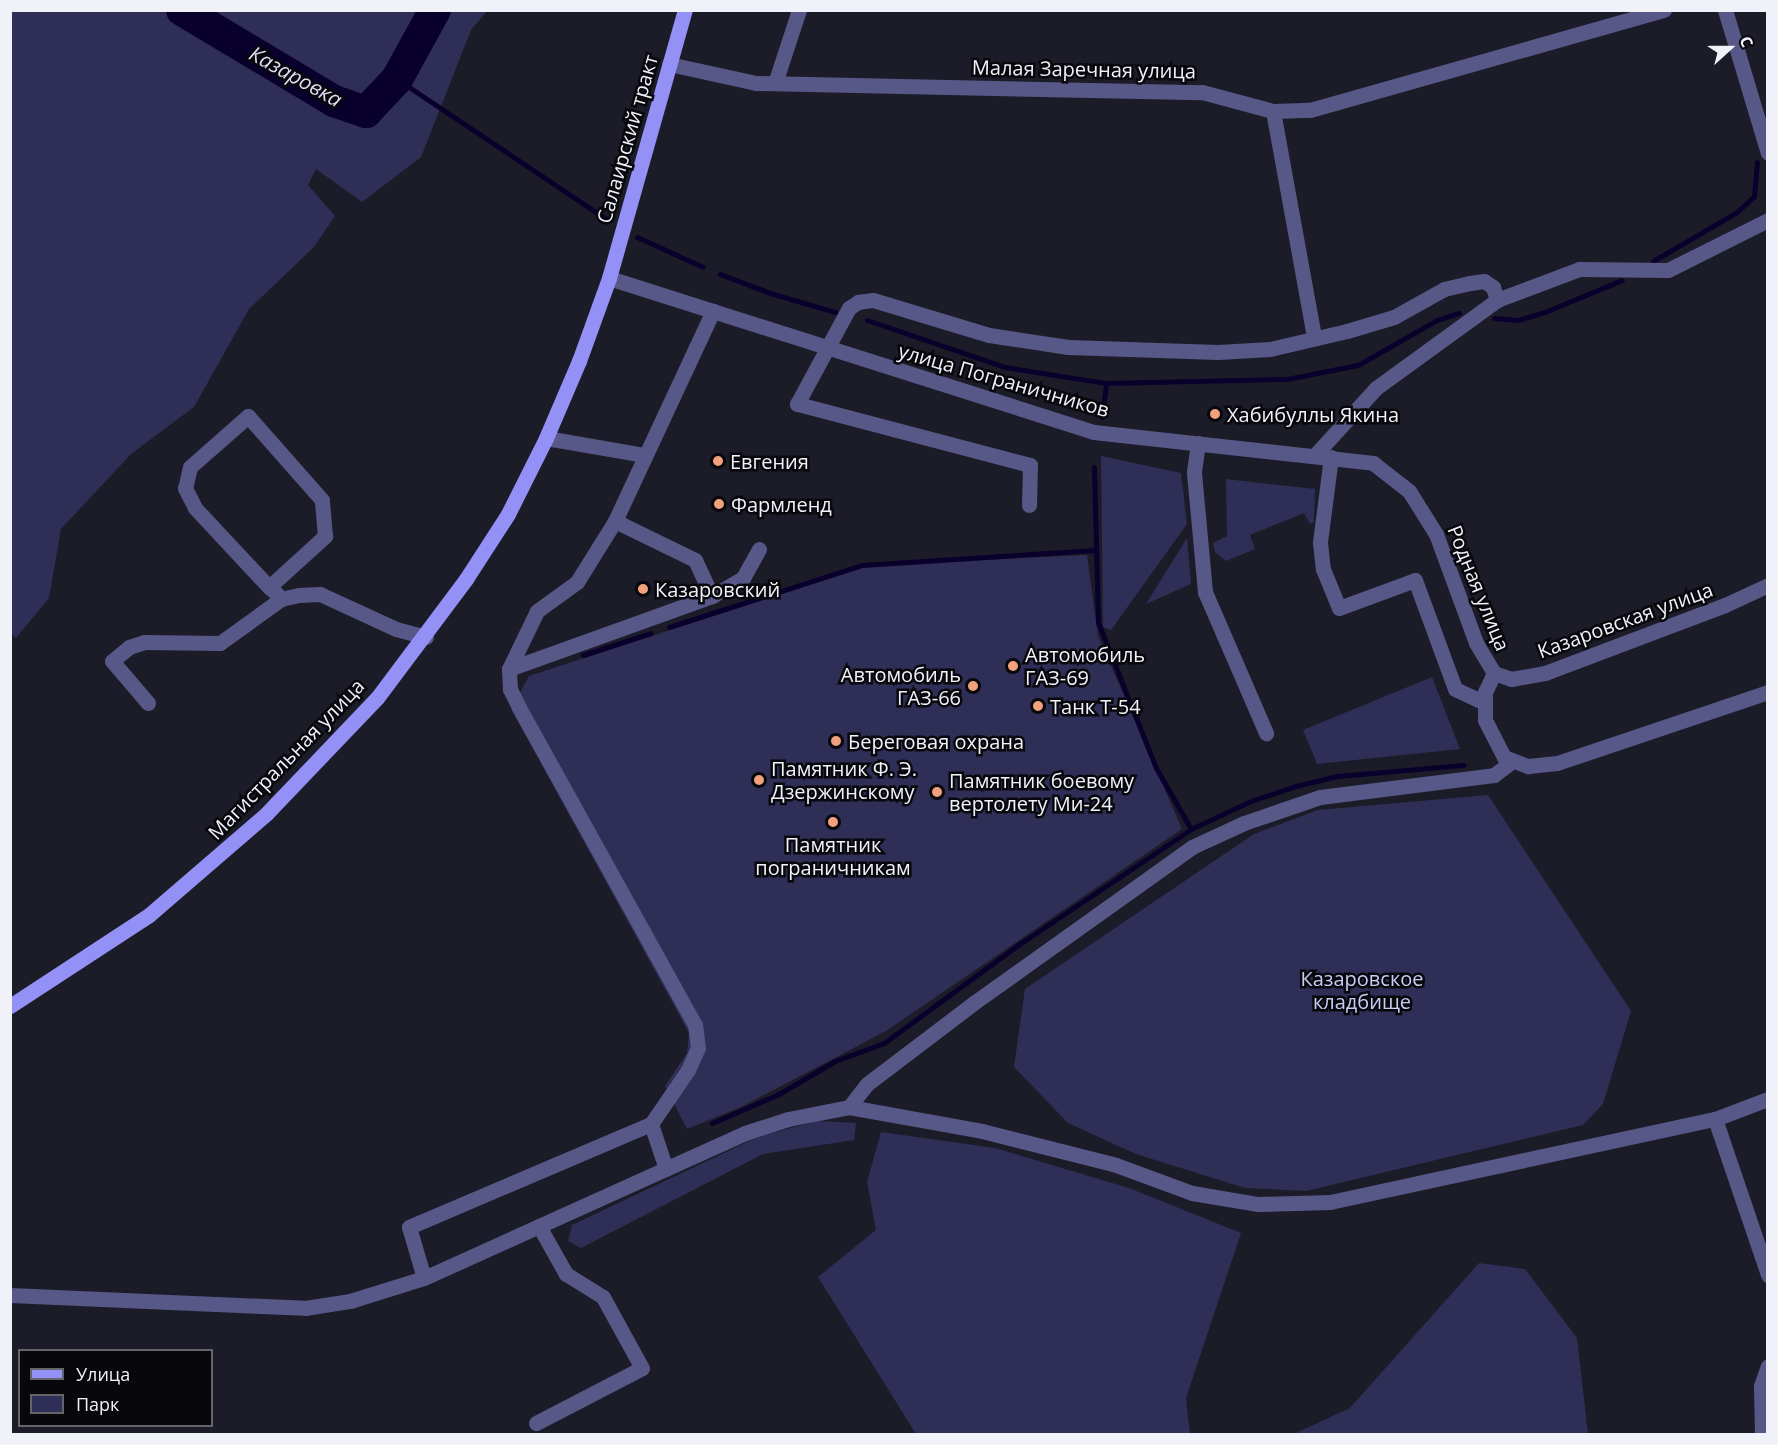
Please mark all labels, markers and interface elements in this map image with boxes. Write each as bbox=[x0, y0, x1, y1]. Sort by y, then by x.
north arrow bbox=[1700, 18, 1760, 78]
text: С bbox=[1735, 33, 1759, 50]
water label: Казаровка bbox=[245, 40, 347, 112]
street label: Салаирский тракт bbox=[591, 52, 663, 226]
street label: Малая Заречная улица bbox=[972, 55, 1196, 83]
street label: улица Пограничников bbox=[896, 338, 1112, 422]
place label: Хабибуллы Якина bbox=[1227, 402, 1399, 426]
marker: Хабибуллы Якина bbox=[1208, 407, 1222, 421]
place label: Евгения bbox=[730, 449, 809, 473]
marker: Евгения bbox=[711, 454, 725, 468]
place label: Фармленд bbox=[731, 492, 832, 516]
marker: Фармленд bbox=[712, 497, 726, 511]
street label: Родная улица bbox=[1443, 522, 1515, 654]
place label: Казаровский bbox=[655, 577, 780, 601]
street label: Казаровская улица bbox=[1534, 577, 1716, 663]
marker: Казаровский bbox=[636, 582, 650, 596]
place label: Автомобиль ГАЗ-69 bbox=[1025, 642, 1145, 689]
marker: Автомобиль ГАЗ-69 bbox=[1006, 659, 1020, 673]
place label: Автомобиль ГАЗ-66 bbox=[841, 662, 961, 709]
street label: Магистральная улица bbox=[203, 674, 369, 844]
marker: Автомобиль ГАЗ-66 bbox=[966, 679, 980, 693]
place label: Танк Т-54 bbox=[1050, 694, 1141, 718]
marker: Танк Т-54 bbox=[1031, 699, 1045, 713]
place label: Береговая охрана bbox=[848, 729, 1024, 753]
marker: Береговая охрана bbox=[829, 734, 843, 748]
place label: Памятник Ф. Э. Дзержинскому bbox=[771, 756, 917, 803]
place label: Памятник боевому вертолету Ми-24 bbox=[949, 768, 1134, 815]
marker: Памятник Ф. Э. Дзержинскому bbox=[752, 773, 766, 787]
marker: Памятник боевому вертолету Ми-24 bbox=[930, 785, 944, 799]
marker: Памятник пограничникам bbox=[826, 815, 840, 829]
place label: Памятник пограничникам bbox=[755, 832, 911, 879]
park label: Казаровское кладбище bbox=[1300, 966, 1424, 1013]
legend bbox=[18, 1349, 213, 1427]
text: Улица bbox=[76, 1362, 130, 1386]
text: Парк bbox=[76, 1392, 119, 1416]

